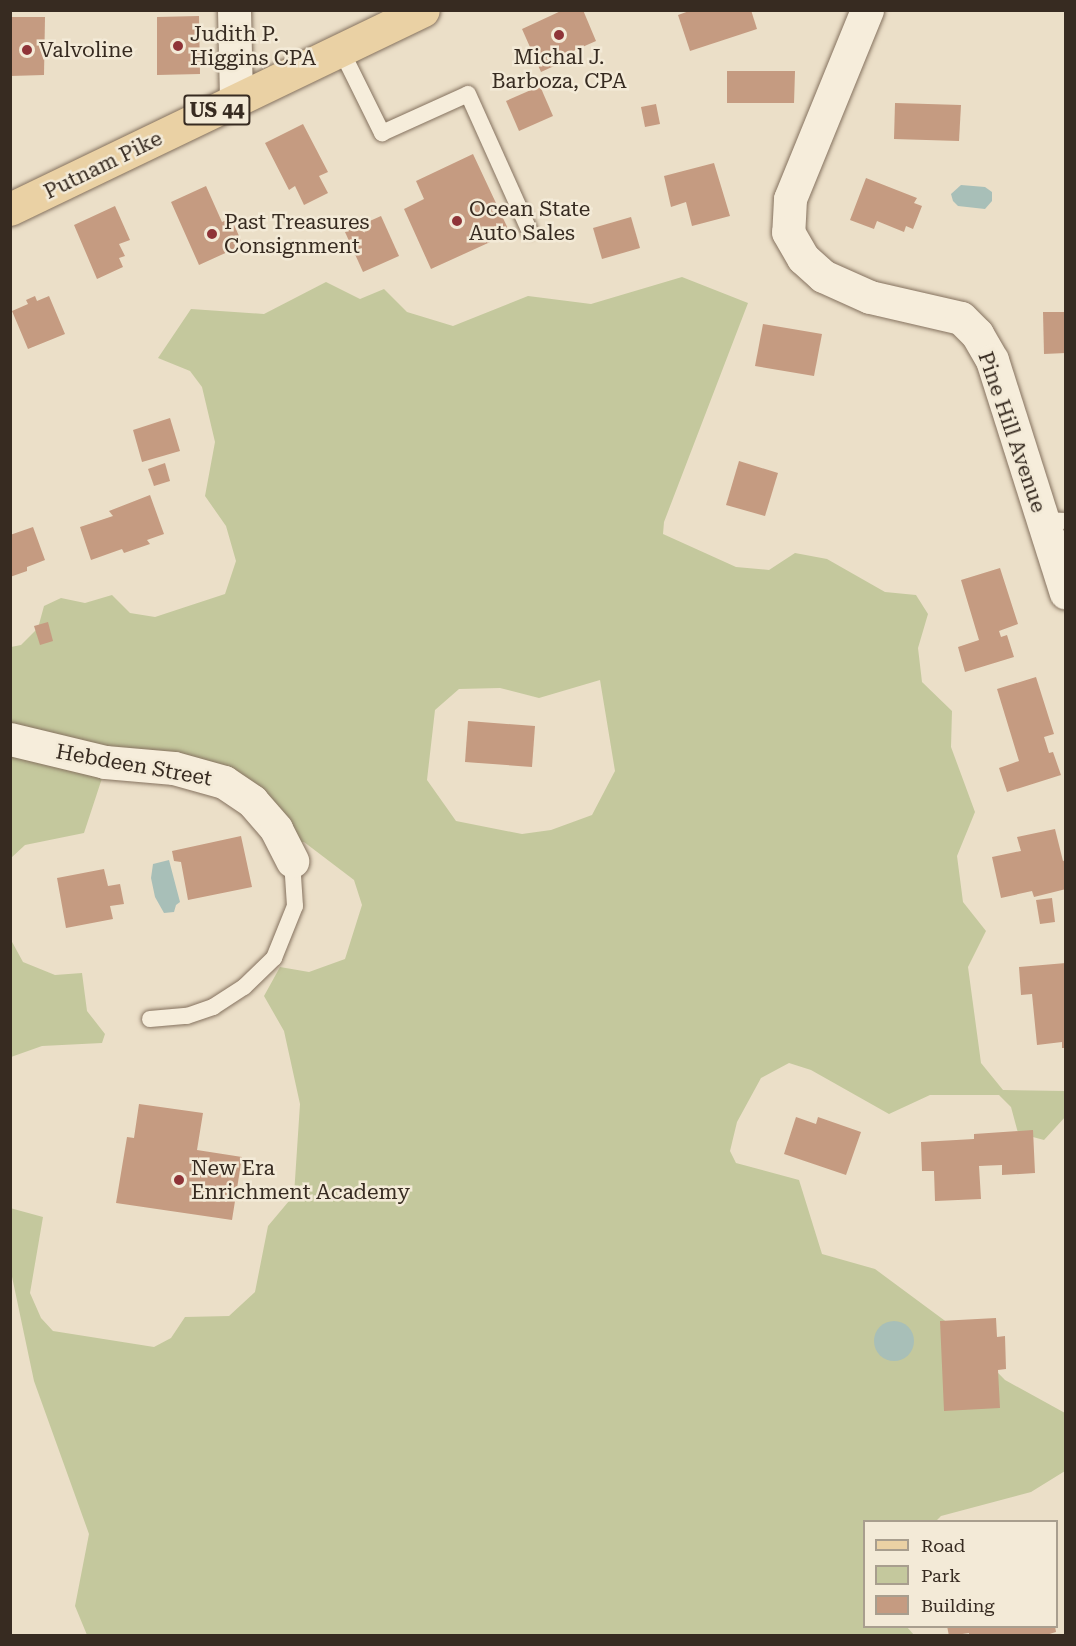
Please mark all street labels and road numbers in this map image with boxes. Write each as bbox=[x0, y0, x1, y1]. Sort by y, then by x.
road number: US 44 bbox=[182, 93, 252, 127]
street label: Putnam Pike bbox=[40, 125, 166, 205]
street label: Pine Hill Avenue bbox=[973, 348, 1051, 516]
street label: Hebdeen Street bbox=[54, 739, 214, 791]

